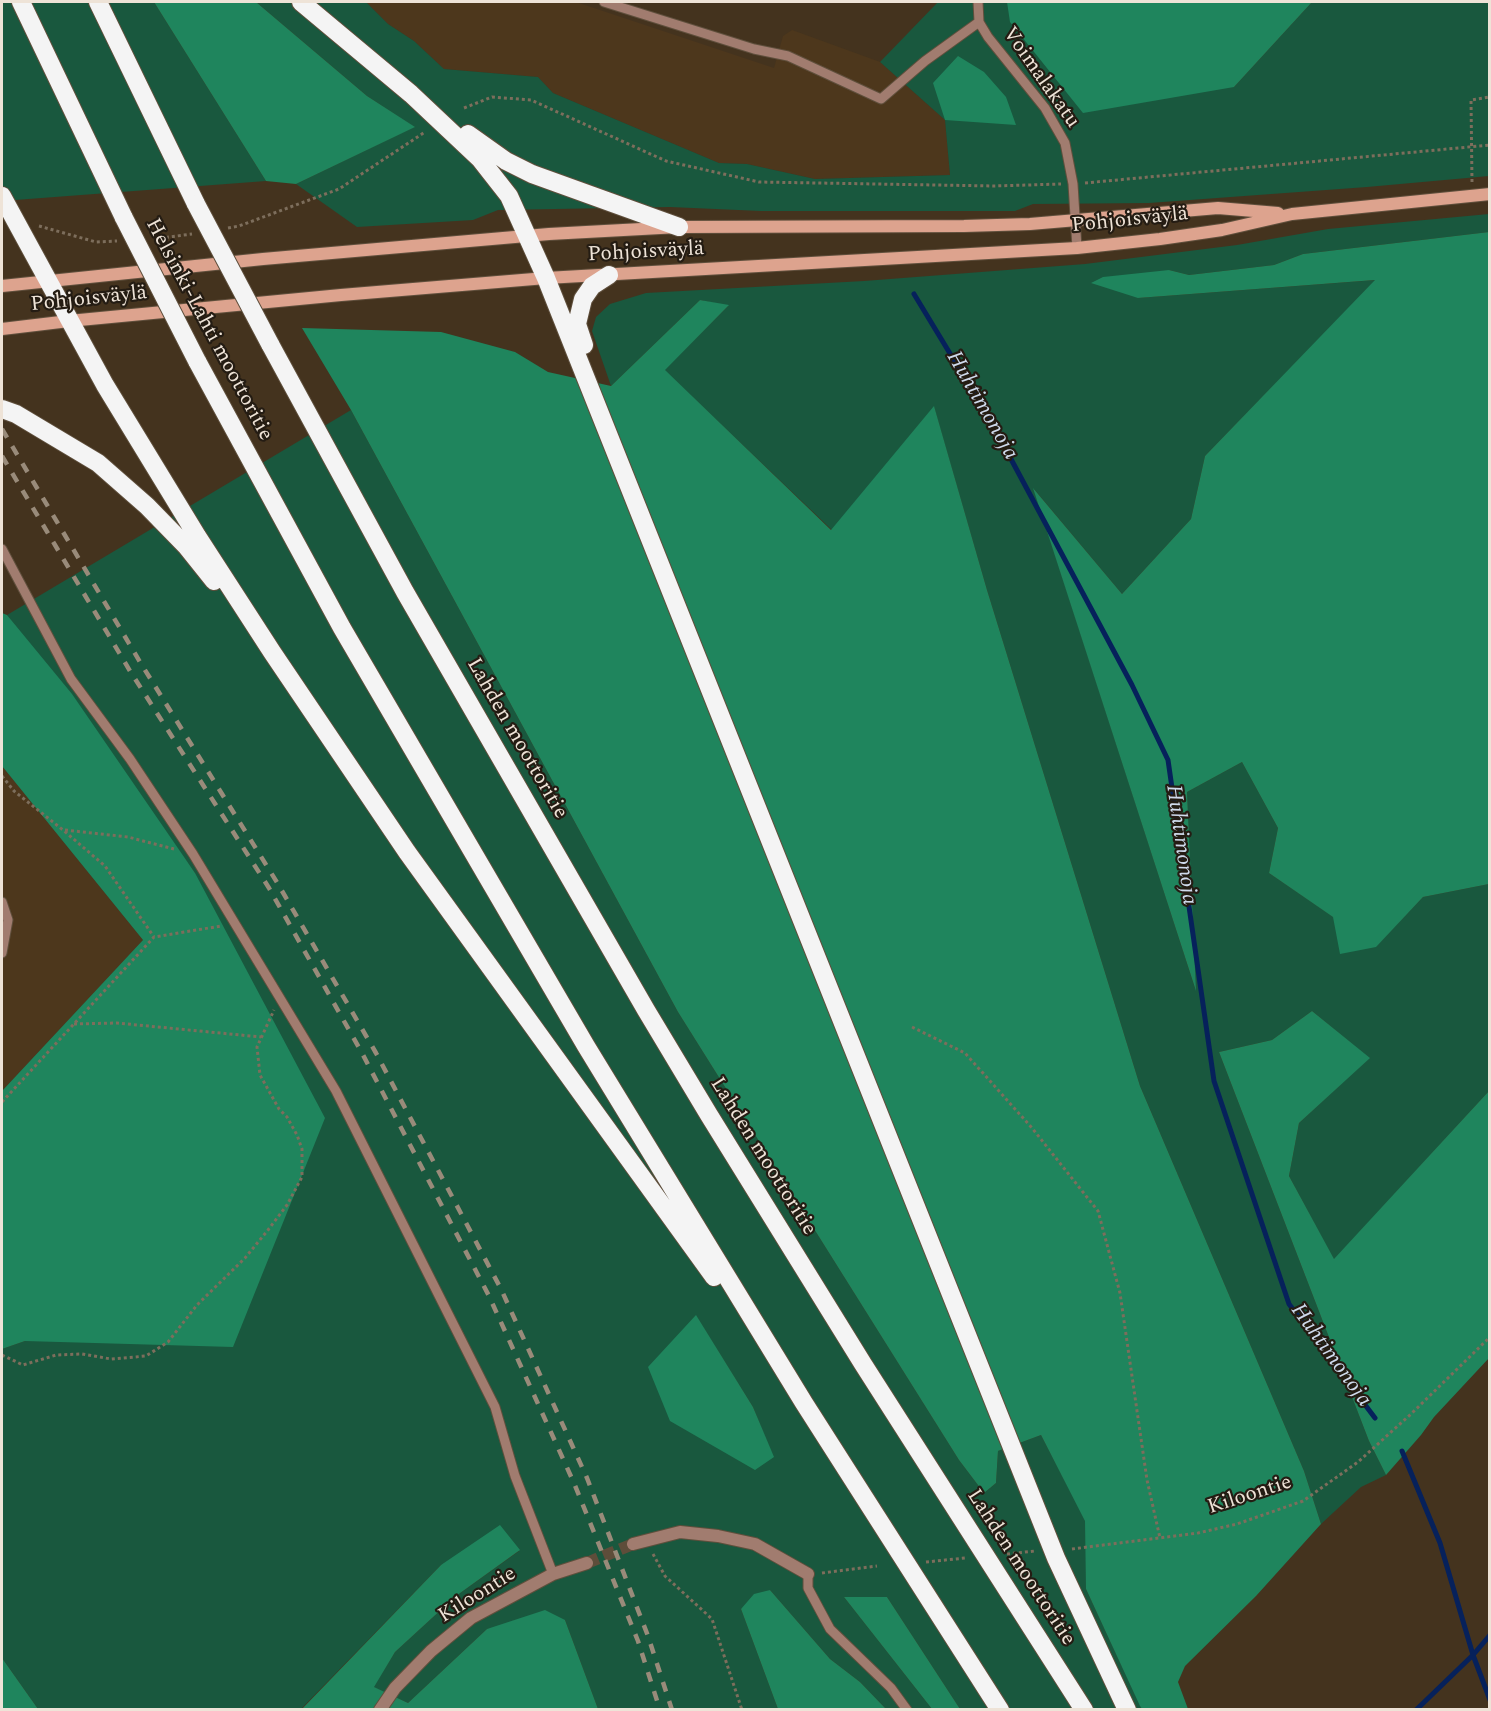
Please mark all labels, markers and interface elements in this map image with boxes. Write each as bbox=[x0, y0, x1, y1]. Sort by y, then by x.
street label: Voimalakatu bbox=[996, 23, 1084, 133]
street label: Pohjoisväylä bbox=[1071, 202, 1189, 240]
street label: Helsinki-Lahti moottoritie bbox=[139, 215, 277, 445]
street label: Pohjoisväylä bbox=[587, 237, 705, 269]
street label: Pohjoisväylä bbox=[30, 281, 148, 319]
water label: Huhtimonoja bbox=[939, 347, 1023, 465]
street label: Lahden moottoritie bbox=[460, 654, 572, 824]
water label: Huhtimonoja bbox=[1159, 783, 1201, 907]
street label: Lahden moottoritie bbox=[703, 1074, 821, 1240]
water label: Huhtimonoja bbox=[1284, 1299, 1376, 1413]
street label: Kiloontie bbox=[1205, 1471, 1295, 1521]
street label: Lahden moottoritie bbox=[960, 1485, 1080, 1651]
street label: Kiloontie bbox=[435, 1562, 521, 1630]

